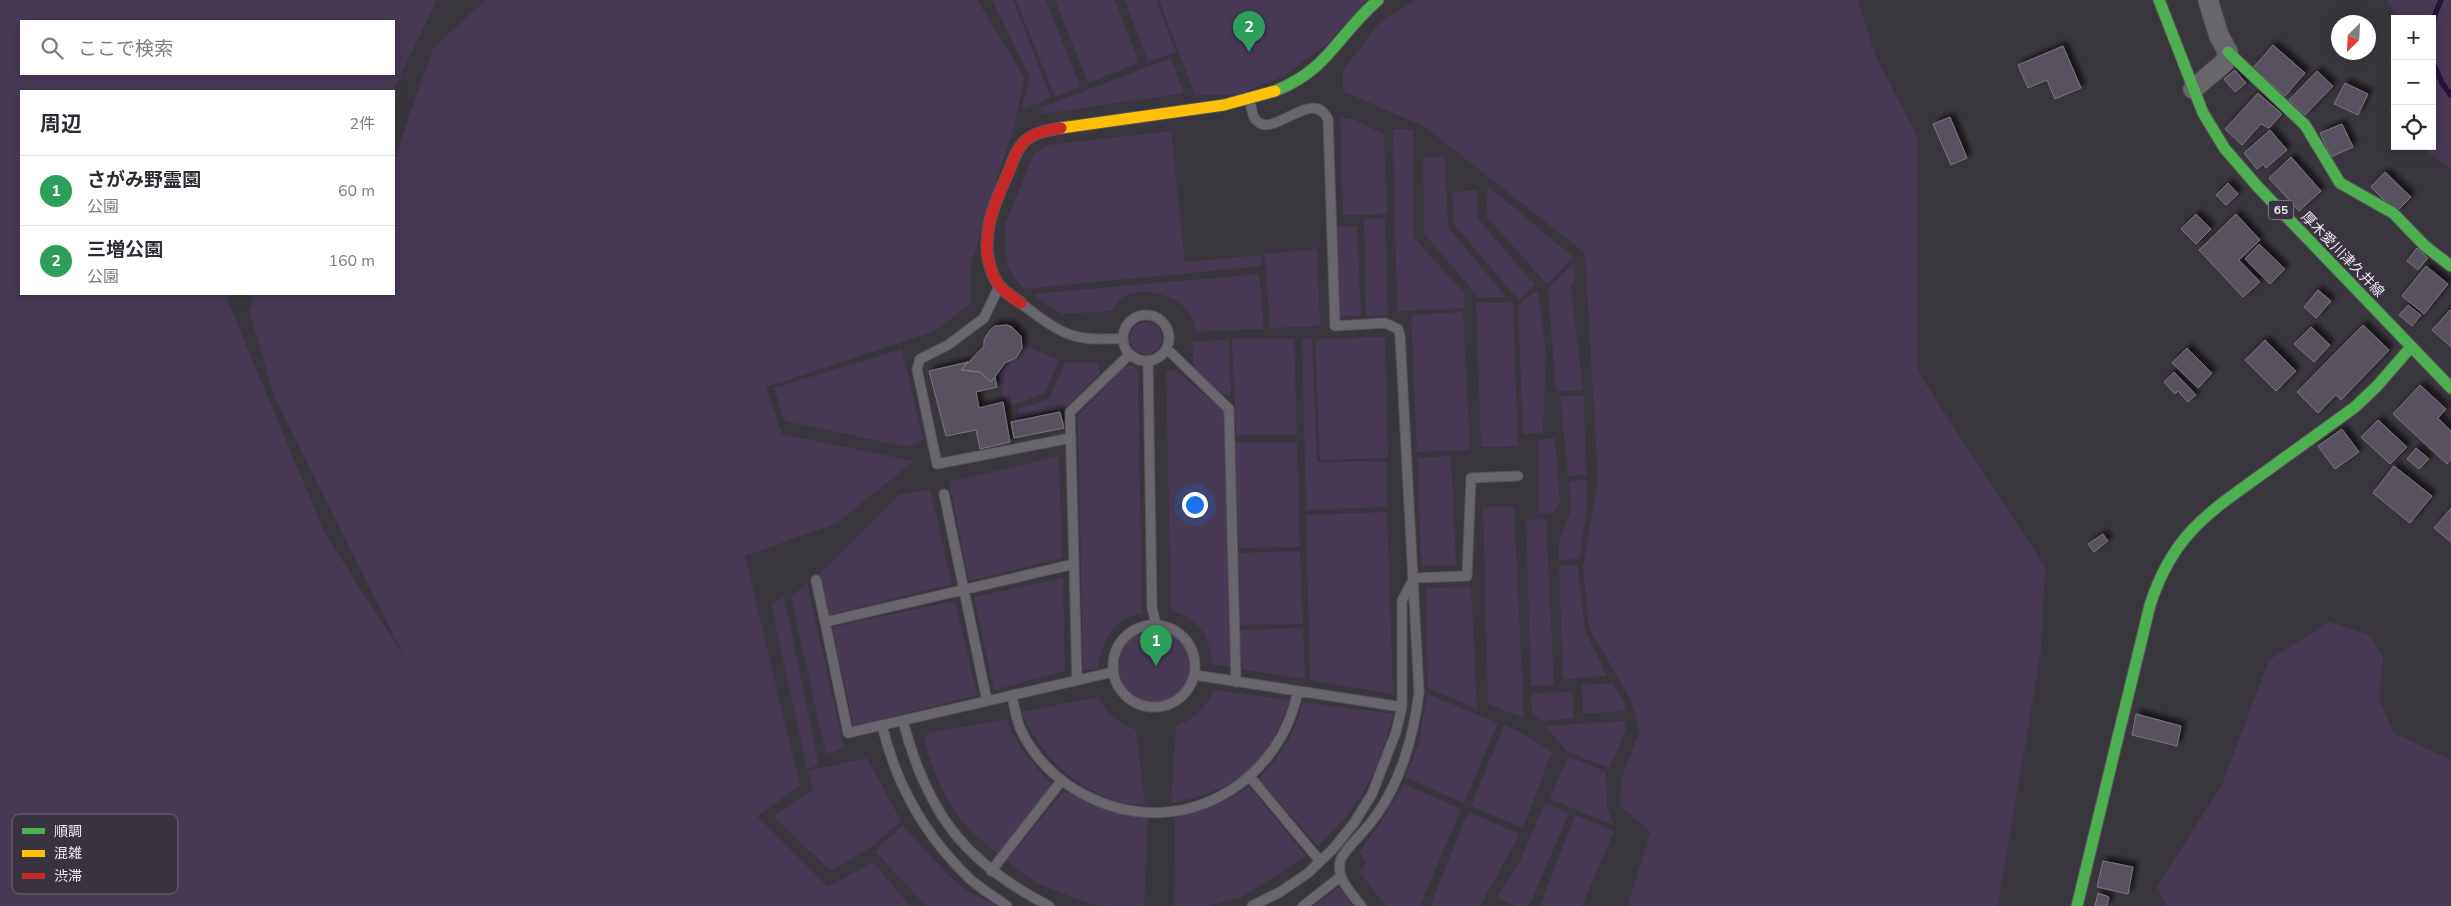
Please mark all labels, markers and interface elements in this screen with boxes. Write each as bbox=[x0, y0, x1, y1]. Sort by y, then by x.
pin: 2 bbox=[1233, 11, 1265, 52]
north arrow bbox=[2331, 15, 2376, 60]
map controls bbox=[2391, 15, 2436, 150]
button: + bbox=[2391, 15, 2436, 60]
search box bbox=[20, 20, 395, 75]
icon: search bbox=[38, 34, 66, 62]
text: ここで検索 bbox=[78, 36, 173, 62]
button: − bbox=[2391, 60, 2436, 105]
button: locate bbox=[2391, 105, 2436, 150]
text: 周辺 bbox=[40, 110, 82, 138]
text: 2件 bbox=[349, 113, 375, 135]
text: さがみ野霊園 bbox=[87, 167, 201, 193]
text: 1 bbox=[51, 180, 61, 202]
text: 60 m bbox=[338, 180, 375, 202]
text: 公園 bbox=[87, 196, 119, 218]
road number: 65 bbox=[2268, 200, 2294, 220]
street label: 厚木愛川津久井線 bbox=[2297, 207, 2388, 301]
text: 三増公園 bbox=[87, 237, 163, 263]
text: 2 bbox=[51, 250, 61, 272]
text: 160 m bbox=[328, 250, 375, 272]
text: 公園 bbox=[87, 266, 119, 288]
your location bbox=[1182, 492, 1208, 518]
pin: 1 bbox=[1140, 625, 1172, 666]
legend bbox=[12, 814, 178, 894]
text: 順調 bbox=[54, 822, 82, 841]
text: 混雑 bbox=[54, 844, 82, 863]
text: 渋滞 bbox=[54, 867, 82, 886]

